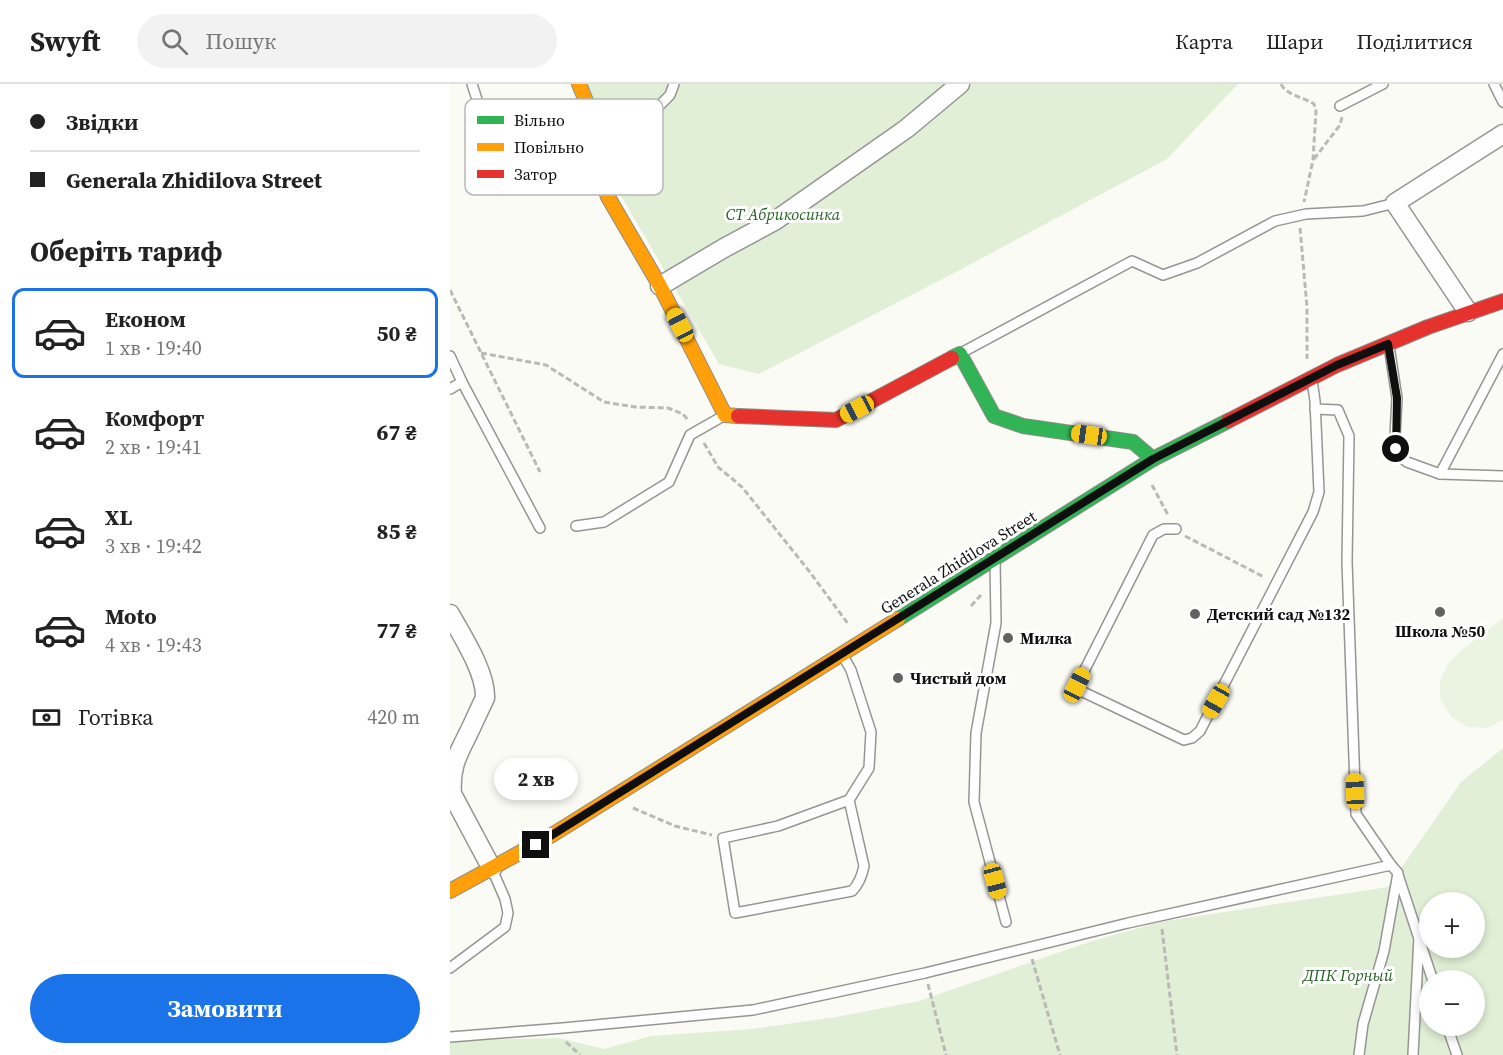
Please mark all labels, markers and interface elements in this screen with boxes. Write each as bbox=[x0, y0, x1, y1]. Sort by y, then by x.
search box bbox=[137, 14, 557, 68]
text: Swyft bbox=[30, 22, 101, 60]
icon: search bbox=[158, 25, 191, 58]
text: Пошук bbox=[206, 26, 276, 56]
text: Карта bbox=[1175, 27, 1233, 56]
text: Шари bbox=[1266, 27, 1324, 56]
text: Поділитися bbox=[1357, 27, 1473, 56]
legend bbox=[465, 99, 663, 195]
text: Звідки bbox=[66, 107, 138, 137]
text: Вільно bbox=[514, 109, 565, 131]
text: Повільно bbox=[514, 136, 584, 158]
text: Затор bbox=[514, 163, 557, 185]
text: Generala Zhidilova Street bbox=[66, 165, 322, 195]
park label: СТ Абрикосинка bbox=[726, 203, 841, 225]
text: Оберіть тариф bbox=[30, 233, 222, 270]
text: Економ bbox=[105, 304, 186, 334]
car bbox=[664, 305, 696, 345]
icon: car bbox=[33, 306, 87, 360]
text: 50 ₴ bbox=[377, 318, 417, 348]
text: 1 хв · 19:40 bbox=[105, 334, 202, 362]
car bbox=[837, 393, 877, 425]
text: Комфорт bbox=[105, 403, 204, 433]
icon: car bbox=[33, 405, 87, 459]
text: 67 ₴ bbox=[377, 417, 417, 447]
car bbox=[1070, 424, 1108, 446]
text: 2 хв · 19:41 bbox=[105, 433, 202, 461]
route start bbox=[1382, 435, 1409, 462]
text: XL bbox=[105, 502, 132, 532]
icon: car bbox=[33, 504, 87, 558]
street label: Generala Zhidilova Street bbox=[876, 505, 1041, 619]
text: 85 ₴ bbox=[377, 516, 417, 546]
text: 3 хв · 19:42 bbox=[105, 532, 202, 560]
text: Moto bbox=[105, 601, 157, 631]
icon: car bbox=[33, 603, 87, 657]
place label: Детский сад №132 bbox=[1207, 603, 1350, 625]
marker: Школа №50 bbox=[1433, 605, 1447, 619]
marker: Детский сад №132 bbox=[1188, 607, 1202, 621]
text: 77 ₴ bbox=[377, 615, 417, 645]
place label: Школа №50 bbox=[1395, 620, 1485, 642]
place label: Милка bbox=[1020, 627, 1073, 649]
text: 4 хв · 19:43 bbox=[105, 631, 202, 659]
marker: Милка bbox=[1001, 631, 1015, 645]
car bbox=[1061, 665, 1093, 705]
place label: Чистый дом bbox=[910, 667, 1007, 689]
marker: Чистый дом bbox=[891, 671, 905, 685]
car bbox=[1199, 681, 1233, 721]
icon: cash bbox=[30, 701, 63, 734]
text: Готівка bbox=[78, 702, 153, 732]
text: 420 m bbox=[367, 703, 420, 731]
callout: 2 хв bbox=[494, 758, 578, 800]
text: 2 хв bbox=[517, 765, 555, 793]
car bbox=[1345, 773, 1365, 809]
route end bbox=[522, 831, 549, 858]
car bbox=[982, 861, 1008, 901]
map controls bbox=[1419, 892, 1485, 1036]
button: + bbox=[1419, 892, 1485, 958]
park label: ДПК Горный bbox=[1301, 964, 1394, 986]
button: − bbox=[1419, 970, 1485, 1036]
button: Замовити bbox=[30, 974, 420, 1043]

